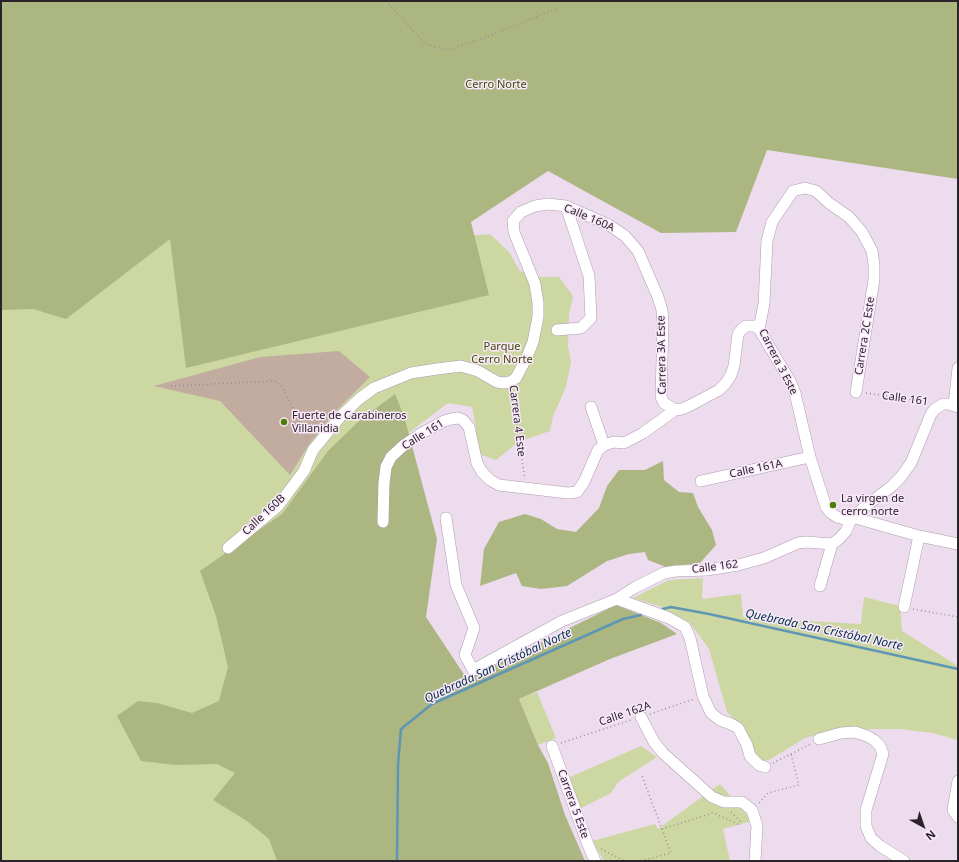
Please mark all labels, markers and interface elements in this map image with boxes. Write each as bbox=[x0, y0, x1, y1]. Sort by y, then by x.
park label: Cerro Norte bbox=[465, 78, 527, 92]
street label: Calle 160A bbox=[562, 201, 616, 235]
street label: Carrera 2C Este bbox=[852, 296, 878, 376]
street label: Carrera 3A Este bbox=[655, 315, 669, 395]
street label: Carrera 3 Este bbox=[756, 327, 800, 397]
park label: Parque Cerro Norte bbox=[471, 340, 533, 366]
street label: Carrera 4 Este bbox=[506, 384, 528, 458]
street label: Calle 161 bbox=[881, 389, 929, 409]
place label: Fuerte de Carabineros Villanidia bbox=[292, 409, 407, 435]
marker: Fuerte de Carabineros Villanidia bbox=[279, 417, 289, 427]
street label: Calle 161 bbox=[400, 417, 446, 453]
street label: Calle 161A bbox=[728, 457, 784, 481]
street label: Calle 160B bbox=[240, 492, 288, 538]
place label: La virgen de cerro norte bbox=[841, 492, 904, 518]
marker: La virgen de cerro norte bbox=[828, 500, 838, 510]
street label: Calle 162 bbox=[691, 558, 739, 576]
water label: Quebrada San Cristóbal Norte bbox=[744, 606, 904, 654]
water label: Quebrada San Cristóbal Norte bbox=[422, 626, 574, 706]
street label: Calle 162A bbox=[597, 699, 653, 729]
street label: Carrera 5 Este bbox=[554, 768, 592, 840]
north arrow bbox=[903, 806, 943, 846]
text: N bbox=[923, 827, 939, 844]

